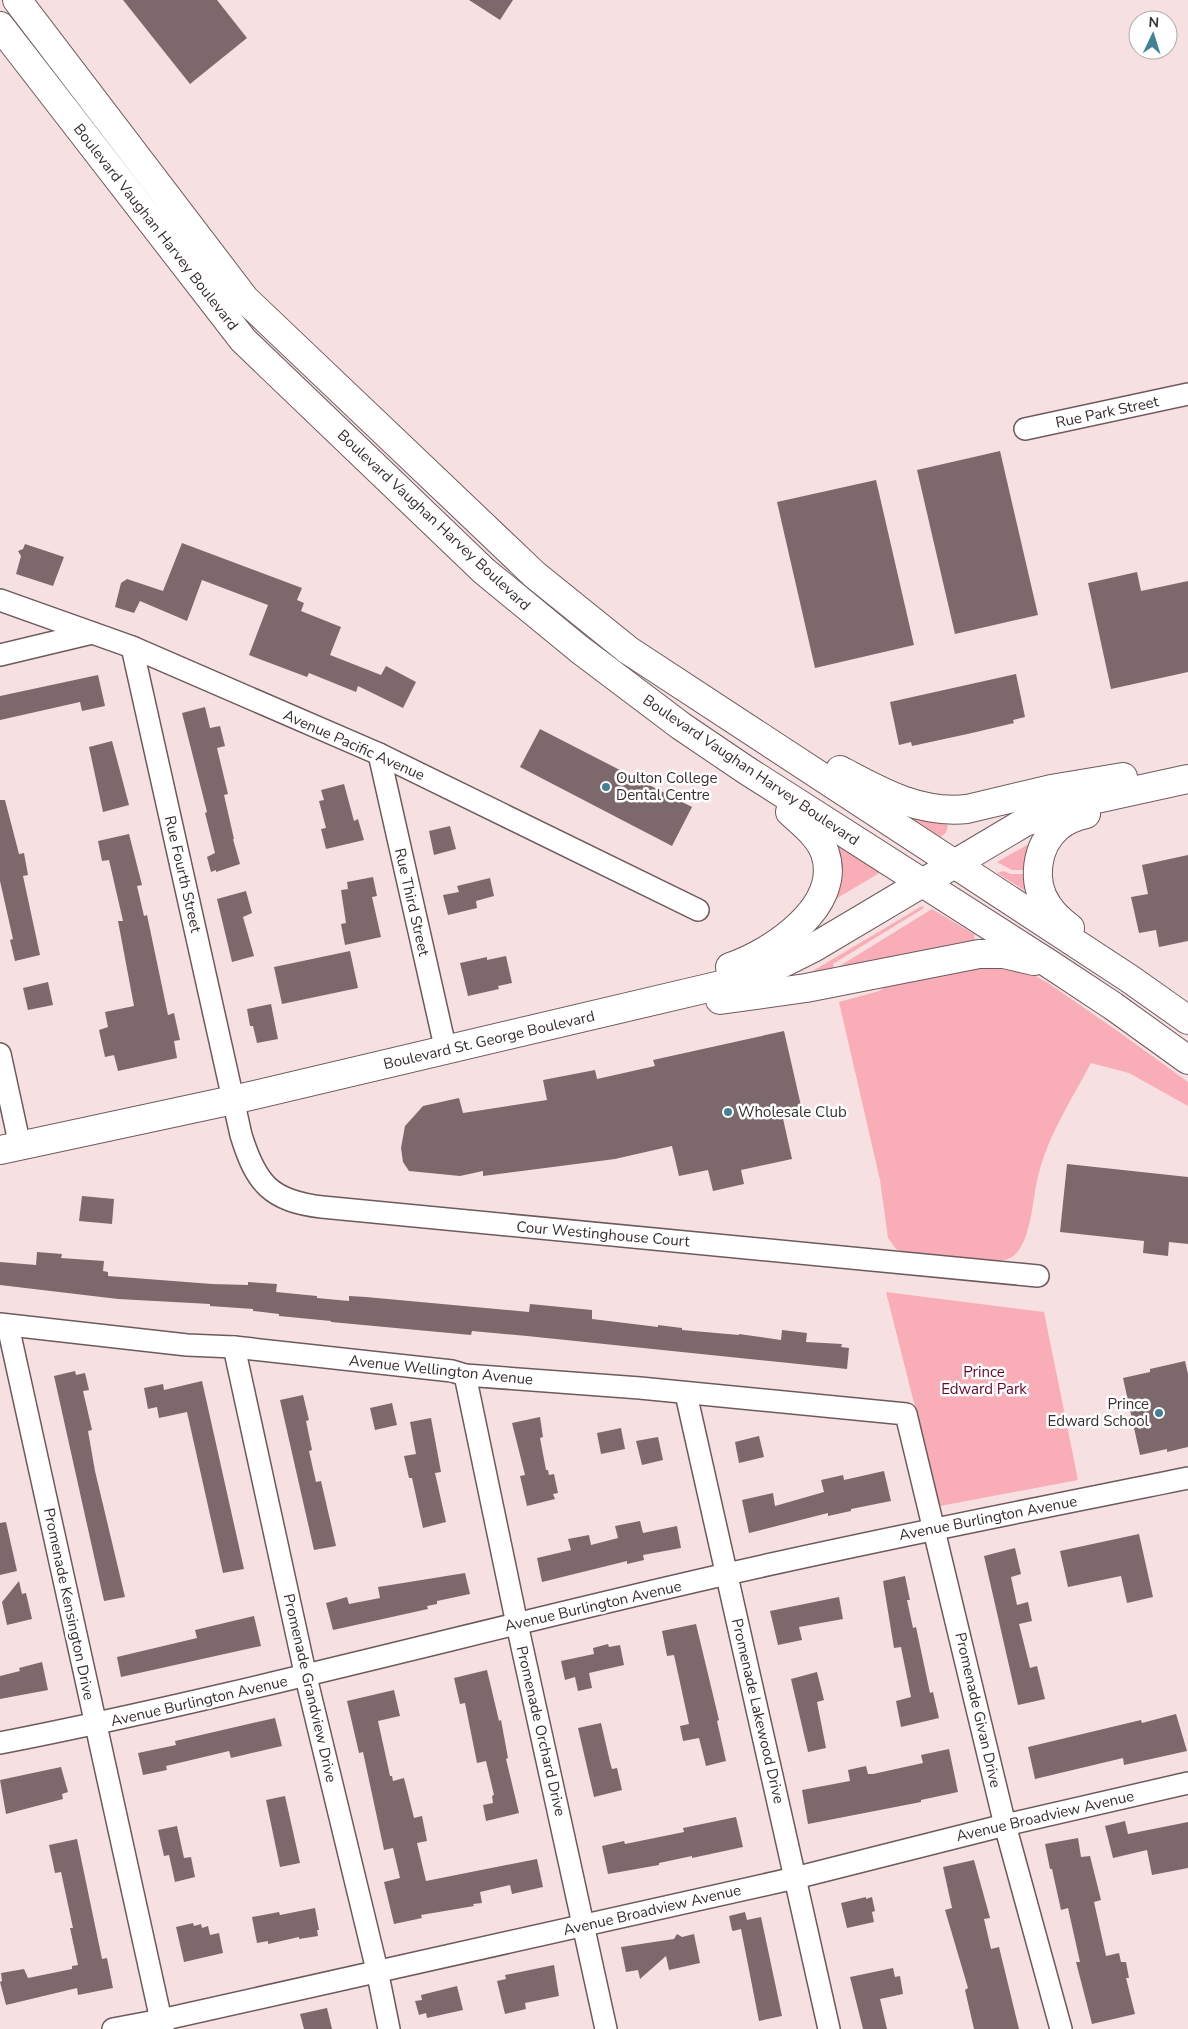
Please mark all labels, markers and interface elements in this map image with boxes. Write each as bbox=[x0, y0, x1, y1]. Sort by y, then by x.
north arrow bbox=[1128, 10, 1178, 60]
text: N bbox=[1148, 13, 1160, 32]
street label: Boulevard Vaughan Harvey Boulevard bbox=[69, 120, 243, 334]
street label: Rue Park Street bbox=[1054, 391, 1161, 433]
street label: Boulevard Vaughan Harvey Boulevard bbox=[333, 425, 535, 615]
street label: Boulevard Vaughan Harvey Boulevard bbox=[639, 690, 863, 850]
street label: Avenue Pacific Avenue bbox=[280, 705, 428, 785]
place label: Oulton College Dental Centre bbox=[616, 768, 718, 805]
marker: Oulton College Dental Centre bbox=[600, 781, 612, 793]
street label: Rue Fourth Street bbox=[160, 814, 206, 935]
street label: Rue Third Street bbox=[390, 846, 434, 959]
street label: Boulevard St. George Boulevard bbox=[381, 1006, 597, 1074]
place label: Wholesale Club bbox=[738, 1102, 847, 1122]
marker: Wholesale Club bbox=[722, 1106, 734, 1118]
street label: Cour Westinghouse Court bbox=[515, 1216, 691, 1252]
street label: Avenue Wellington Avenue bbox=[348, 1350, 534, 1390]
park label: Prince Edward Park bbox=[941, 1362, 1027, 1399]
place label: Prince Edward School bbox=[1047, 1394, 1150, 1431]
marker: Prince Edward School bbox=[1153, 1407, 1165, 1419]
street label: Avenue Burlington Avenue bbox=[897, 1491, 1079, 1545]
street label: Promenade Kensington Drive bbox=[39, 1506, 99, 1702]
street label: Avenue Burlington Avenue bbox=[503, 1576, 683, 1636]
street label: Promenade Grandview Drive bbox=[279, 1592, 341, 1784]
street label: Promenade Lakewood Drive bbox=[727, 1616, 789, 1806]
street label: Promenade Givan Drive bbox=[950, 1630, 1006, 1790]
street label: Promenade Orchard Drive bbox=[512, 1644, 570, 1818]
street label: Avenue Burlington Avenue bbox=[109, 1671, 289, 1731]
street label: Avenue Broadview Avenue bbox=[954, 1786, 1136, 1846]
street label: Avenue Broadview Avenue bbox=[561, 1880, 743, 1940]

